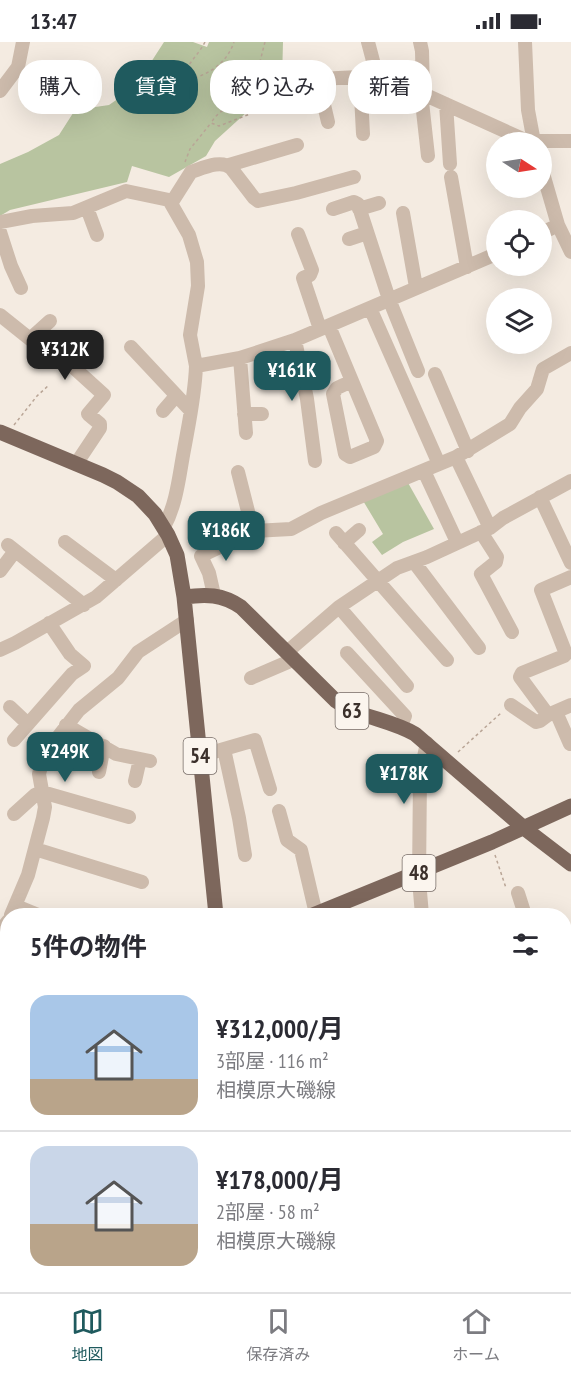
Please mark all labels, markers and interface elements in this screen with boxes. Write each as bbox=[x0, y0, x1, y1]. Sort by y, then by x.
text: 13:47 bbox=[30, 7, 78, 35]
chip: 購入 bbox=[18, 60, 102, 114]
chip: 賃貸 bbox=[114, 60, 198, 114]
chip: 絞り込み bbox=[210, 60, 336, 114]
chip: 新着 bbox=[348, 60, 432, 114]
north arrow bbox=[486, 132, 552, 198]
map controls bbox=[486, 132, 552, 354]
button: locate bbox=[486, 210, 552, 276]
button: layers bbox=[486, 288, 552, 354]
pin: ¥312K bbox=[23, 330, 107, 381]
text: ¥312K bbox=[41, 336, 89, 362]
pin: ¥161K bbox=[250, 351, 334, 402]
text: ¥161K bbox=[268, 357, 316, 383]
pin: ¥186K bbox=[184, 511, 268, 562]
text: ¥186K bbox=[202, 517, 250, 543]
road number: 63 bbox=[336, 693, 368, 729]
pin: ¥249K bbox=[23, 732, 107, 783]
text: ¥249K bbox=[41, 738, 89, 764]
road number: 54 bbox=[184, 738, 216, 774]
pin: ¥178K bbox=[362, 754, 446, 805]
text: ¥178K bbox=[380, 760, 428, 786]
road number: 48 bbox=[402, 855, 436, 891]
icon: filters bbox=[509, 928, 542, 961]
text: 5件の物件 bbox=[30, 930, 146, 963]
text: ¥312,000/月 bbox=[216, 1012, 344, 1045]
icon: home bbox=[78, 1019, 150, 1091]
text: 3部屋 · 116 m² bbox=[216, 1048, 329, 1074]
text: 相模原大磯線 bbox=[216, 1077, 336, 1103]
text: ¥178,000/月 bbox=[216, 1163, 344, 1196]
icon: home bbox=[78, 1170, 150, 1242]
text: 2部屋 · 58 m² bbox=[216, 1199, 320, 1225]
text: 相模原大磯線 bbox=[216, 1228, 336, 1254]
tab: 地図 bbox=[71, 1305, 104, 1365]
tab: 保存済み bbox=[246, 1305, 310, 1365]
tab: ホーム bbox=[452, 1305, 500, 1365]

